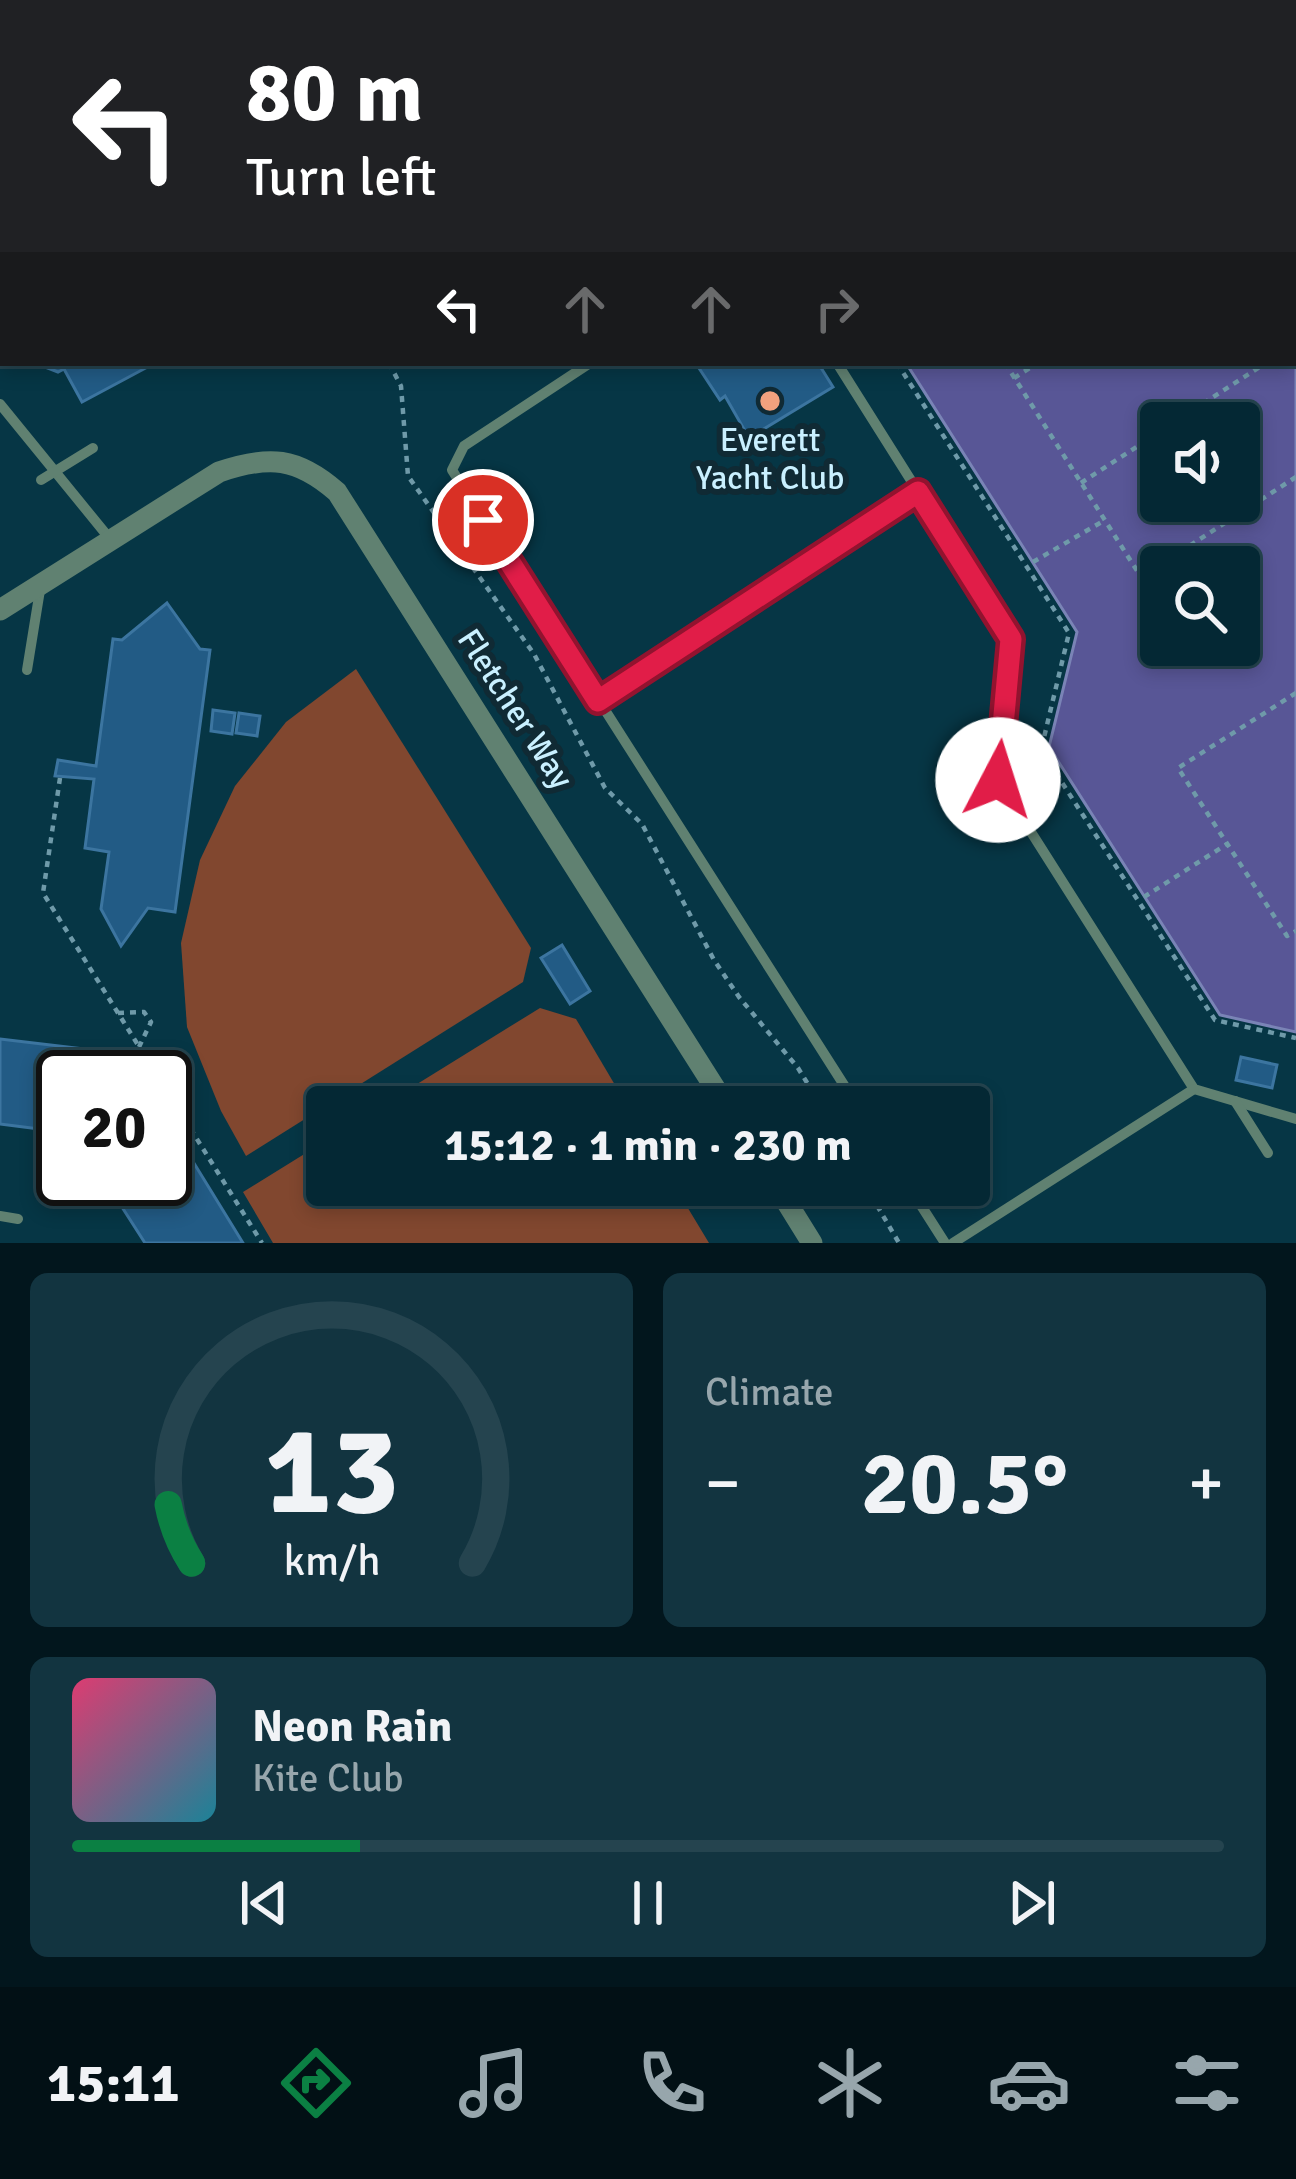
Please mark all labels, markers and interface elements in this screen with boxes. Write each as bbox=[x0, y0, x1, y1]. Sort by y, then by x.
text: 80 m bbox=[246, 41, 423, 145]
icon: left bbox=[48, 48, 204, 204]
text: Turn left bbox=[246, 144, 436, 211]
icon: left bbox=[426, 276, 492, 342]
icon: ahead bbox=[552, 276, 618, 342]
icon: ahead bbox=[678, 276, 744, 342]
icon: right bbox=[804, 276, 870, 342]
marker: Everett Yacht Club bbox=[757, 388, 783, 414]
map controls bbox=[1140, 402, 1260, 666]
button: sound bbox=[1140, 402, 1260, 522]
place label: Everett Yacht Club bbox=[696, 420, 844, 499]
pin bbox=[432, 469, 534, 571]
icon: arrive bbox=[450, 487, 516, 553]
button: search bbox=[1140, 546, 1260, 666]
street label: Fletcher Way bbox=[448, 621, 582, 797]
position arrow bbox=[935, 717, 1061, 843]
speed limit sign: 20 bbox=[36, 1050, 192, 1206]
text: 15:12 · 1 min · 230 m bbox=[444, 1118, 852, 1173]
text: Climate bbox=[705, 1368, 834, 1416]
text: 13 bbox=[264, 1395, 399, 1548]
text: 20.5° bbox=[861, 1428, 1068, 1539]
text: − bbox=[705, 1443, 741, 1524]
text: + bbox=[1188, 1443, 1224, 1524]
text: km/h bbox=[283, 1535, 380, 1588]
text: Neon Rain bbox=[252, 1699, 452, 1754]
text: Kite Club bbox=[252, 1754, 403, 1802]
icon: previous bbox=[231, 1870, 297, 1936]
icon: pause bbox=[615, 1870, 681, 1936]
icon: next bbox=[999, 1870, 1065, 1936]
icon: directions bbox=[274, 2041, 358, 2125]
icon: music bbox=[452, 2041, 536, 2125]
icon: phone bbox=[630, 2041, 714, 2125]
icon: climate bbox=[808, 2041, 892, 2125]
icon: car bbox=[987, 2041, 1071, 2125]
icon: filters bbox=[1165, 2041, 1249, 2125]
text: 15:11 bbox=[47, 2050, 180, 2117]

